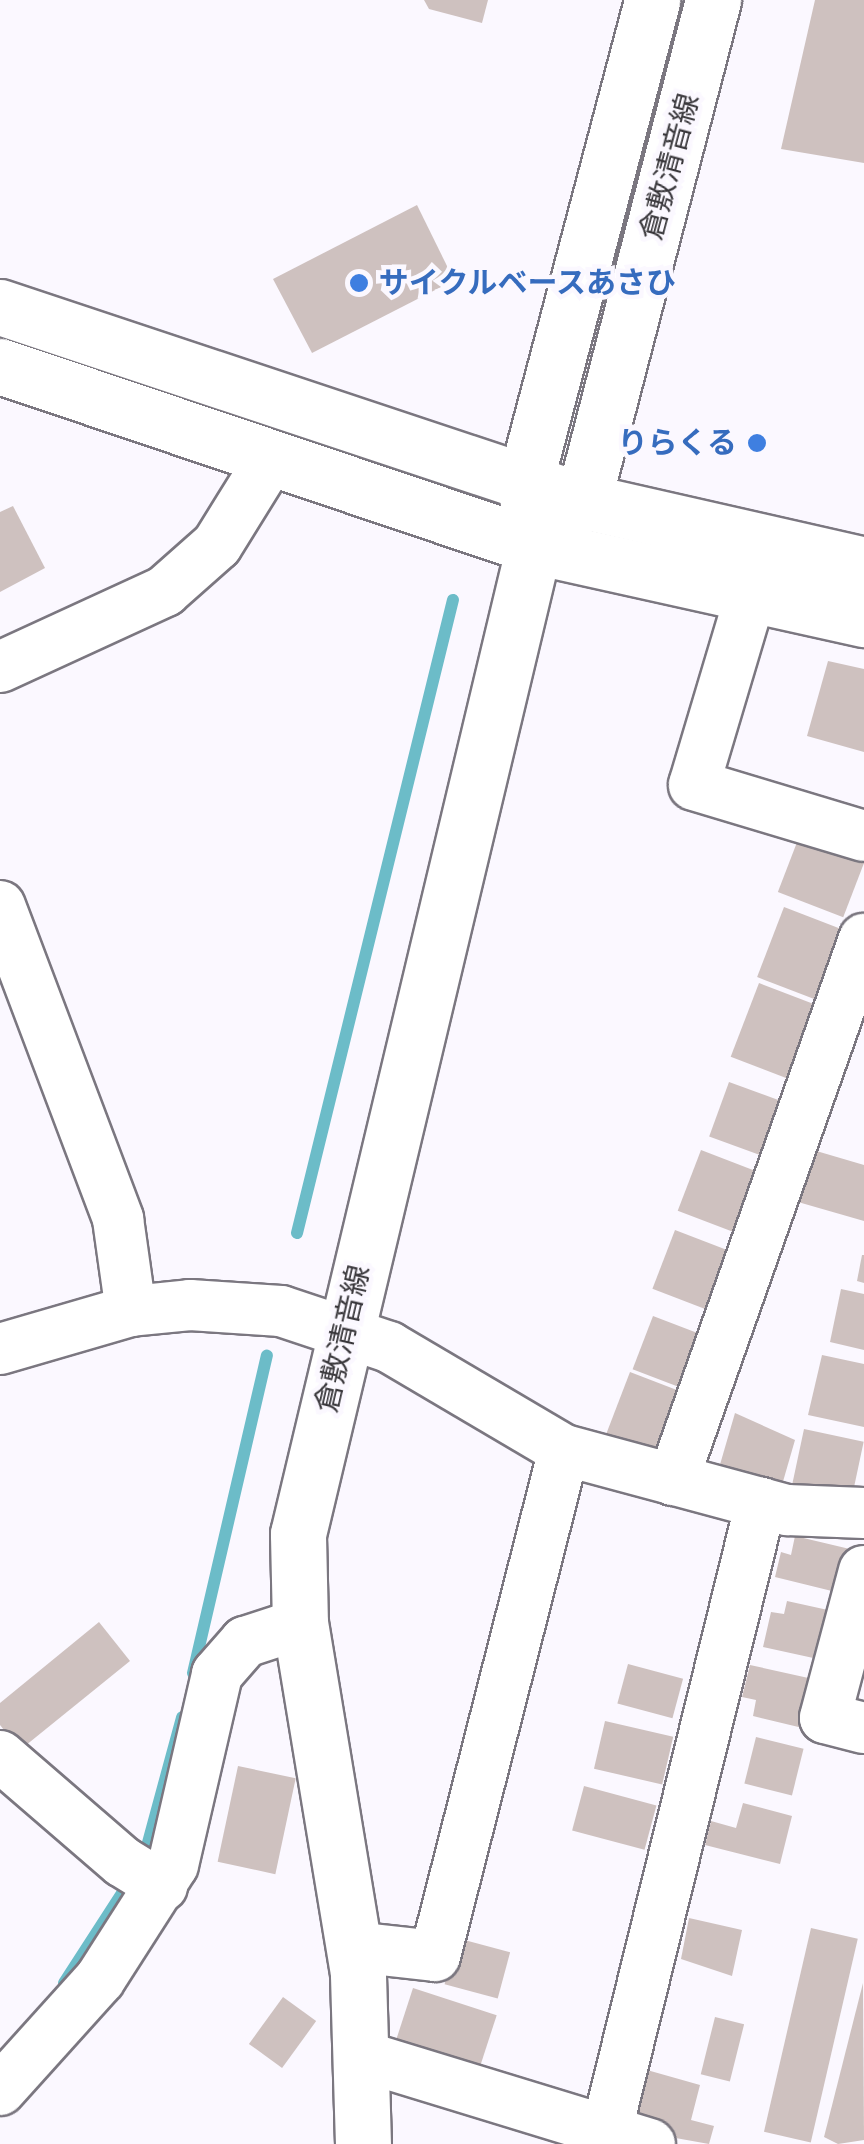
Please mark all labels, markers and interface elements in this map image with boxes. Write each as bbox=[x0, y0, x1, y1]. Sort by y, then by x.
street label: 倉敷清音線 bbox=[633, 90, 707, 244]
place label: サイクルベースあさひ bbox=[379, 265, 679, 301]
marker: サイクルベースあさひ bbox=[348, 272, 370, 294]
place label: りらくる bbox=[617, 425, 737, 461]
marker: りらくる bbox=[746, 432, 768, 454]
street label: 倉敷清音線 bbox=[309, 1262, 377, 1416]

